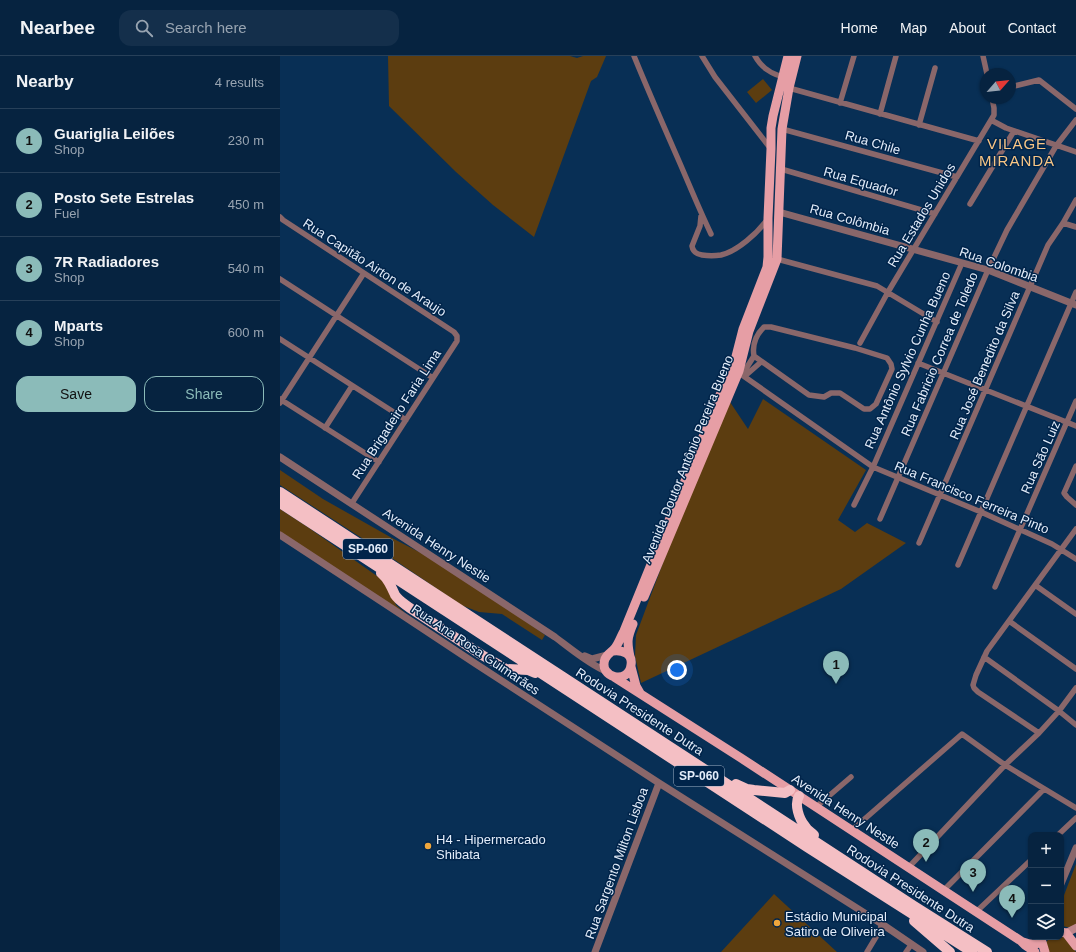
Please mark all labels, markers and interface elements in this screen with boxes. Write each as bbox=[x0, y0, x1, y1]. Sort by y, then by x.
search box bbox=[119, 10, 399, 46]
text: Nearbee bbox=[20, 17, 95, 38]
icon: search bbox=[133, 17, 155, 39]
text: Search here bbox=[165, 19, 247, 36]
text: Home bbox=[841, 20, 878, 36]
text: Map bbox=[900, 20, 927, 36]
text: About bbox=[949, 20, 986, 36]
text: Contact bbox=[1008, 20, 1056, 36]
north arrow bbox=[980, 68, 1016, 104]
text: Nearby bbox=[16, 72, 74, 91]
text: 4 results bbox=[215, 75, 264, 90]
text: Guariglia Leilões bbox=[54, 125, 175, 142]
street label: Rua Chile bbox=[843, 127, 902, 158]
text: 1 bbox=[25, 133, 33, 148]
text: 230 m bbox=[228, 133, 264, 148]
district label: VILAGE MIRANDA bbox=[979, 135, 1055, 169]
text: Shop bbox=[54, 142, 84, 157]
street label: Rua Estados Unidos bbox=[884, 160, 959, 270]
street label: Rua Equador bbox=[822, 164, 900, 199]
text: Posto Sete Estrelas bbox=[54, 189, 194, 206]
text: 2 bbox=[25, 197, 33, 212]
text: 450 m bbox=[228, 197, 264, 212]
street label: Rua Colômbia bbox=[808, 201, 892, 238]
text: Fuel bbox=[54, 206, 79, 221]
street label: Rua Capitão Airton de Araujo bbox=[300, 215, 449, 319]
street label: Rua Colombia bbox=[957, 244, 1041, 285]
text: 7R Radiadores bbox=[54, 253, 159, 270]
text: 3 bbox=[25, 261, 33, 276]
text: 540 m bbox=[228, 261, 264, 276]
street label: Rua Antônio Sylvio Cunha Bueno bbox=[862, 269, 953, 451]
text: Shop bbox=[54, 270, 84, 285]
street label: Rua Fabricio Correa de Toledo bbox=[898, 270, 981, 439]
street label: Rua José Benedito da Silva bbox=[946, 288, 1023, 442]
text: Mparts bbox=[54, 317, 103, 334]
text: 4 bbox=[25, 325, 33, 340]
text: 600 m bbox=[228, 325, 264, 340]
text: Shop bbox=[54, 334, 84, 349]
street label: Rua Brigadeiro Faria Lima bbox=[349, 346, 444, 482]
street label: Avenida Doutor Antônio Pereira Bueno bbox=[639, 353, 736, 565]
button: Save bbox=[16, 376, 136, 412]
button: Share bbox=[144, 376, 264, 412]
street label: Rua São Luiz bbox=[1018, 418, 1063, 496]
street label: Rua Francisco Ferreira Pinto bbox=[892, 458, 1051, 537]
street label: Avenida Henry Nestie bbox=[380, 505, 493, 586]
road number: SP-060 bbox=[343, 539, 393, 559]
street label: Rua Ana Rosa Guimarães bbox=[409, 601, 543, 698]
pin: 1 bbox=[823, 651, 849, 684]
your location bbox=[667, 660, 687, 680]
street label: Rodovia Presidente Dutra bbox=[573, 665, 707, 759]
road number: SP-060 bbox=[674, 766, 724, 786]
street label: Avenida Henry Nestle bbox=[789, 771, 902, 852]
street label: Rua Sargento Milton Lisboa bbox=[582, 785, 651, 941]
pin: 2 bbox=[913, 829, 939, 862]
place label: H4 - Hipermercado Shibata bbox=[436, 832, 546, 862]
map controls bbox=[1028, 832, 1064, 940]
button: + bbox=[1028, 832, 1064, 868]
marker: H4 - Hipermercado Shibata bbox=[423, 841, 433, 851]
street label: Rodovia Presidente Dutra bbox=[844, 842, 978, 936]
pin: 3 bbox=[960, 859, 986, 892]
button: − bbox=[1028, 868, 1064, 904]
pin: 4 bbox=[999, 885, 1025, 918]
button: layers bbox=[1028, 904, 1064, 940]
place label: Estádio Municipal Satiro de Oliveira bbox=[785, 909, 887, 939]
marker: Estádio Municipal Satiro de Oliveira bbox=[772, 918, 782, 928]

